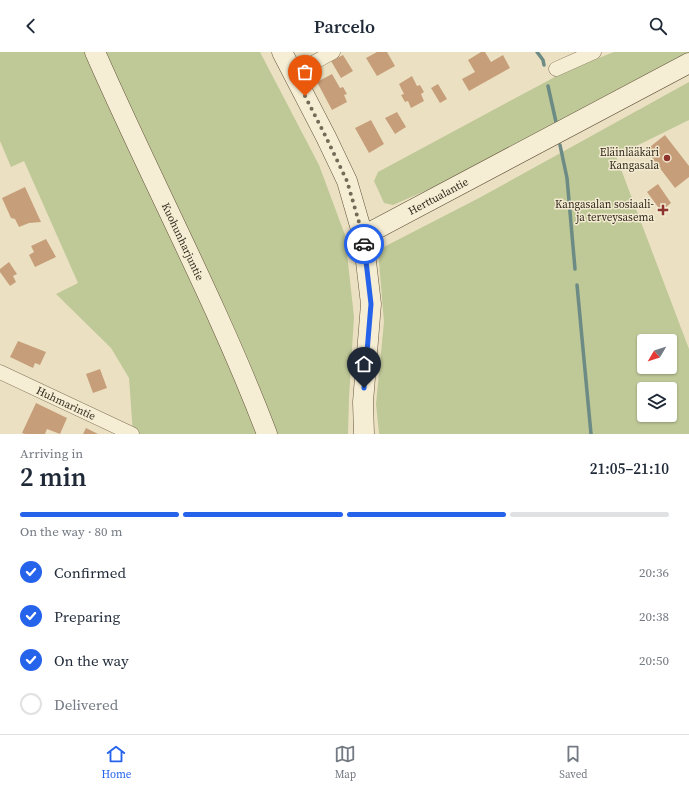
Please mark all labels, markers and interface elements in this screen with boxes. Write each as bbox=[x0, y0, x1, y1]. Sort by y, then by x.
text: Parcelo bbox=[314, 14, 375, 39]
icon: back bbox=[20, 15, 42, 37]
icon: search bbox=[647, 15, 669, 37]
pin bbox=[288, 55, 322, 96]
icon: bag bbox=[294, 61, 316, 83]
place label: Eläinlääkäri Kangasala bbox=[600, 145, 659, 173]
marker: Eläinlääkäri Kangasala bbox=[662, 153, 672, 163]
street label: Herttualantie bbox=[406, 174, 471, 219]
place label: Kangasalan sosiaali- ja terveysasema bbox=[555, 197, 654, 225]
street label: Kuohunharjuntie bbox=[158, 200, 207, 283]
marker: Kangasalan sosiaali- ja terveysasema bbox=[657, 204, 669, 216]
courier bbox=[344, 224, 384, 264]
icon: car bbox=[353, 233, 375, 255]
north arrow bbox=[637, 334, 677, 374]
map controls bbox=[637, 334, 677, 422]
pin bbox=[347, 347, 381, 388]
icon: home bbox=[353, 353, 375, 375]
button: layers bbox=[637, 382, 677, 422]
street label: Huhmarintie bbox=[34, 383, 98, 424]
text: Arriving in bbox=[20, 445, 83, 462]
text: 21:05–21:10 bbox=[590, 458, 669, 479]
text: 2 min bbox=[20, 459, 87, 495]
text: On the way · 80 m bbox=[20, 523, 122, 540]
icon: check bbox=[20, 561, 42, 583]
text: Confirmed bbox=[54, 562, 126, 583]
text: 20:36 bbox=[639, 564, 669, 581]
icon: check bbox=[20, 605, 42, 627]
text: Preparing bbox=[54, 606, 120, 627]
text: 20:38 bbox=[639, 608, 669, 625]
icon: check bbox=[20, 649, 42, 671]
text: On the way bbox=[54, 650, 129, 671]
text: 20:50 bbox=[639, 652, 669, 669]
text: Delivered bbox=[54, 694, 118, 715]
tab: Home bbox=[101, 743, 131, 782]
tab: Map bbox=[334, 743, 356, 782]
tab: Saved bbox=[559, 743, 588, 782]

